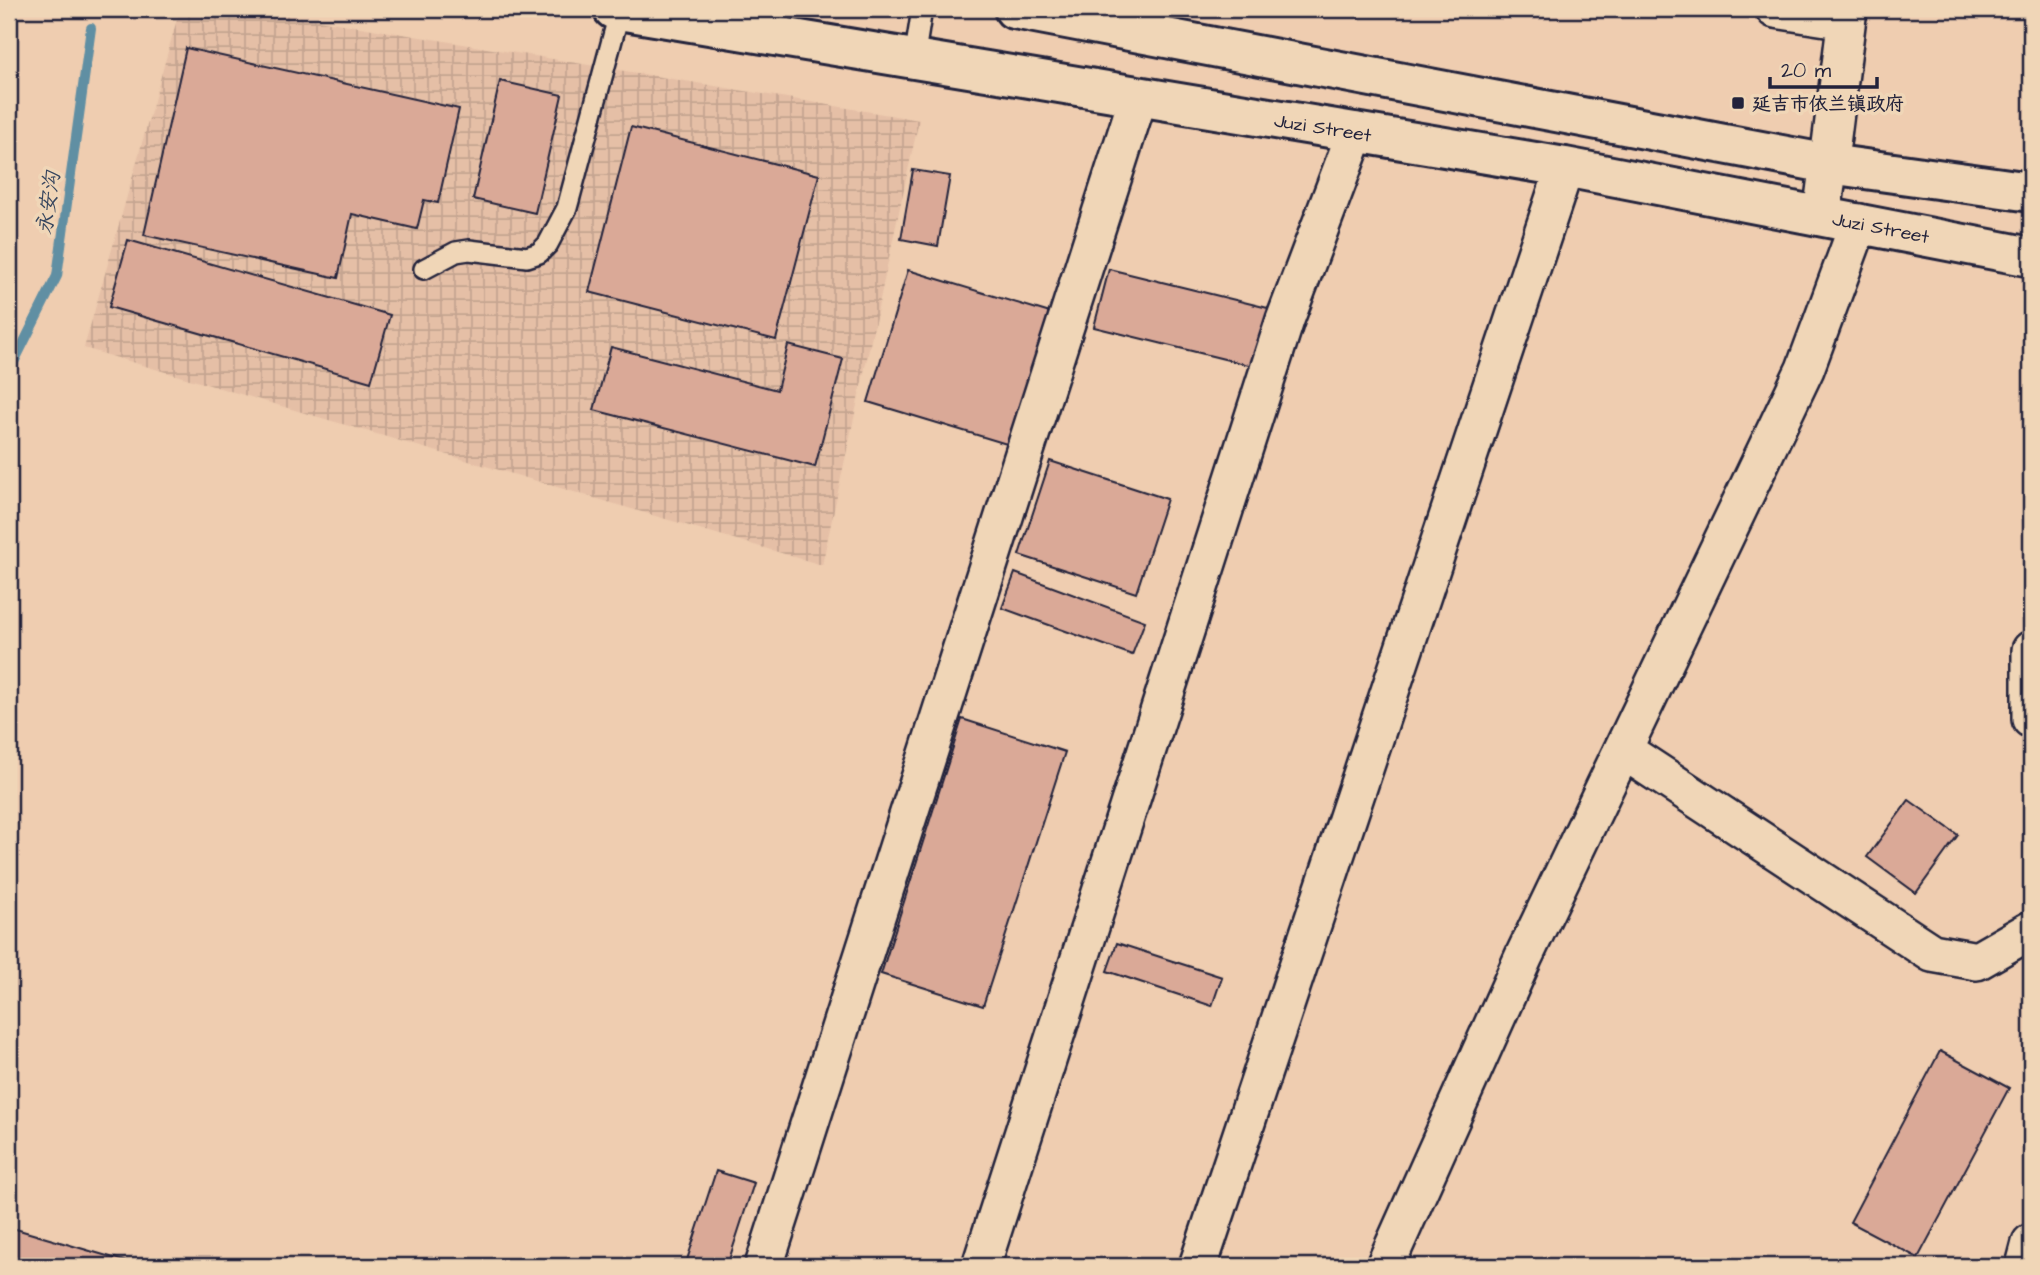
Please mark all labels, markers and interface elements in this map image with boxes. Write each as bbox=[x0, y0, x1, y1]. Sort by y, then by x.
scale bar bbox=[1770, 46, 1877, 90]
text: 20 m bbox=[1781, 56, 1832, 85]
place label: 延吉市依兰镇政府 bbox=[1752, 91, 1904, 118]
marker: 延吉市依兰镇政府 bbox=[1730, 95, 1746, 111]
street label: Juzi Street bbox=[1272, 107, 1374, 150]
water label: 永安沟 bbox=[30, 168, 68, 236]
street label: Juzi Street bbox=[1830, 206, 1932, 251]

